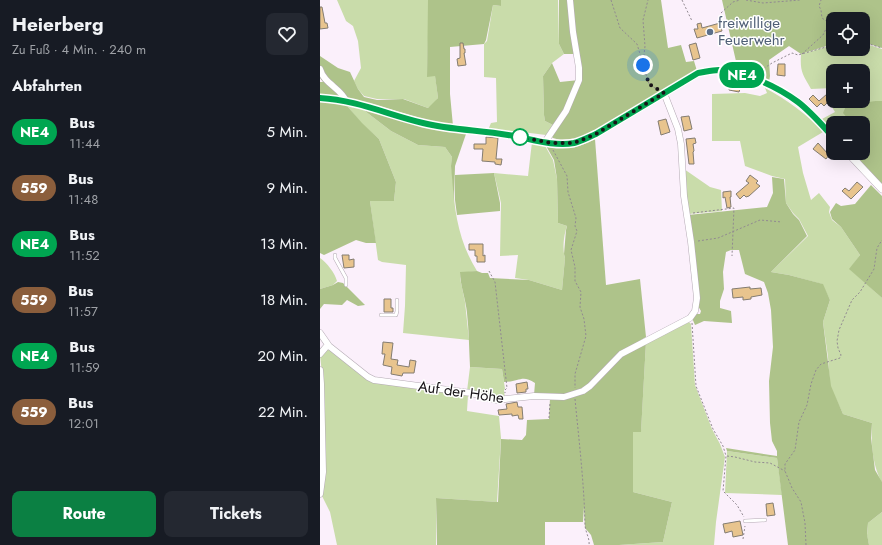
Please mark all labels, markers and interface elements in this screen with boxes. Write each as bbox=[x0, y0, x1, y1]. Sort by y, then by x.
text: Heierberg bbox=[12, 11, 104, 38]
place label: freiwillige Feuerwehr bbox=[718, 12, 786, 51]
map controls bbox=[826, 12, 870, 160]
button: locate bbox=[826, 12, 870, 56]
button: heart bbox=[266, 13, 308, 55]
marker: freiwillige Feuerwehr bbox=[705, 27, 715, 37]
text: Zu Fuß · 4 Min. · 240 m bbox=[12, 40, 146, 59]
your location bbox=[633, 55, 653, 75]
line badge: NE4 bbox=[719, 62, 765, 88]
button: + bbox=[826, 64, 870, 108]
text: NE4 bbox=[727, 65, 757, 85]
text: Abfahrten bbox=[12, 75, 82, 97]
text: Bus bbox=[69, 112, 95, 134]
button: − bbox=[826, 116, 870, 160]
text: 5 Min. bbox=[267, 121, 308, 143]
text: NE4 bbox=[20, 122, 49, 142]
unlabelled marker bbox=[511, 128, 529, 146]
text: 11:44 bbox=[69, 134, 100, 153]
text: Bus bbox=[68, 168, 93, 190]
text: 9 Min. bbox=[266, 177, 308, 199]
text: 559 bbox=[20, 178, 48, 198]
text: 11:48 bbox=[68, 190, 98, 209]
text: Bus bbox=[69, 224, 95, 246]
text: 13 Min. bbox=[260, 233, 308, 255]
text: NE4 bbox=[20, 234, 49, 254]
text: 11:52 bbox=[69, 246, 100, 265]
text: Bus bbox=[68, 280, 93, 302]
text: 18 Min. bbox=[260, 289, 308, 311]
text: 559 bbox=[20, 290, 48, 310]
text: 11:57 bbox=[68, 302, 98, 321]
text: Bus bbox=[69, 336, 95, 358]
text: 20 Min. bbox=[258, 345, 308, 367]
text: NE4 bbox=[20, 346, 49, 366]
text: 11:59 bbox=[69, 358, 100, 377]
street label: Auf der Höhe bbox=[417, 375, 506, 409]
text: Bus bbox=[68, 392, 93, 414]
text: 22 Min. bbox=[258, 401, 308, 423]
text: 559 bbox=[20, 402, 48, 422]
text: 12:01 bbox=[68, 414, 99, 433]
button: Route bbox=[12, 491, 156, 537]
button: Tickets bbox=[164, 491, 308, 537]

